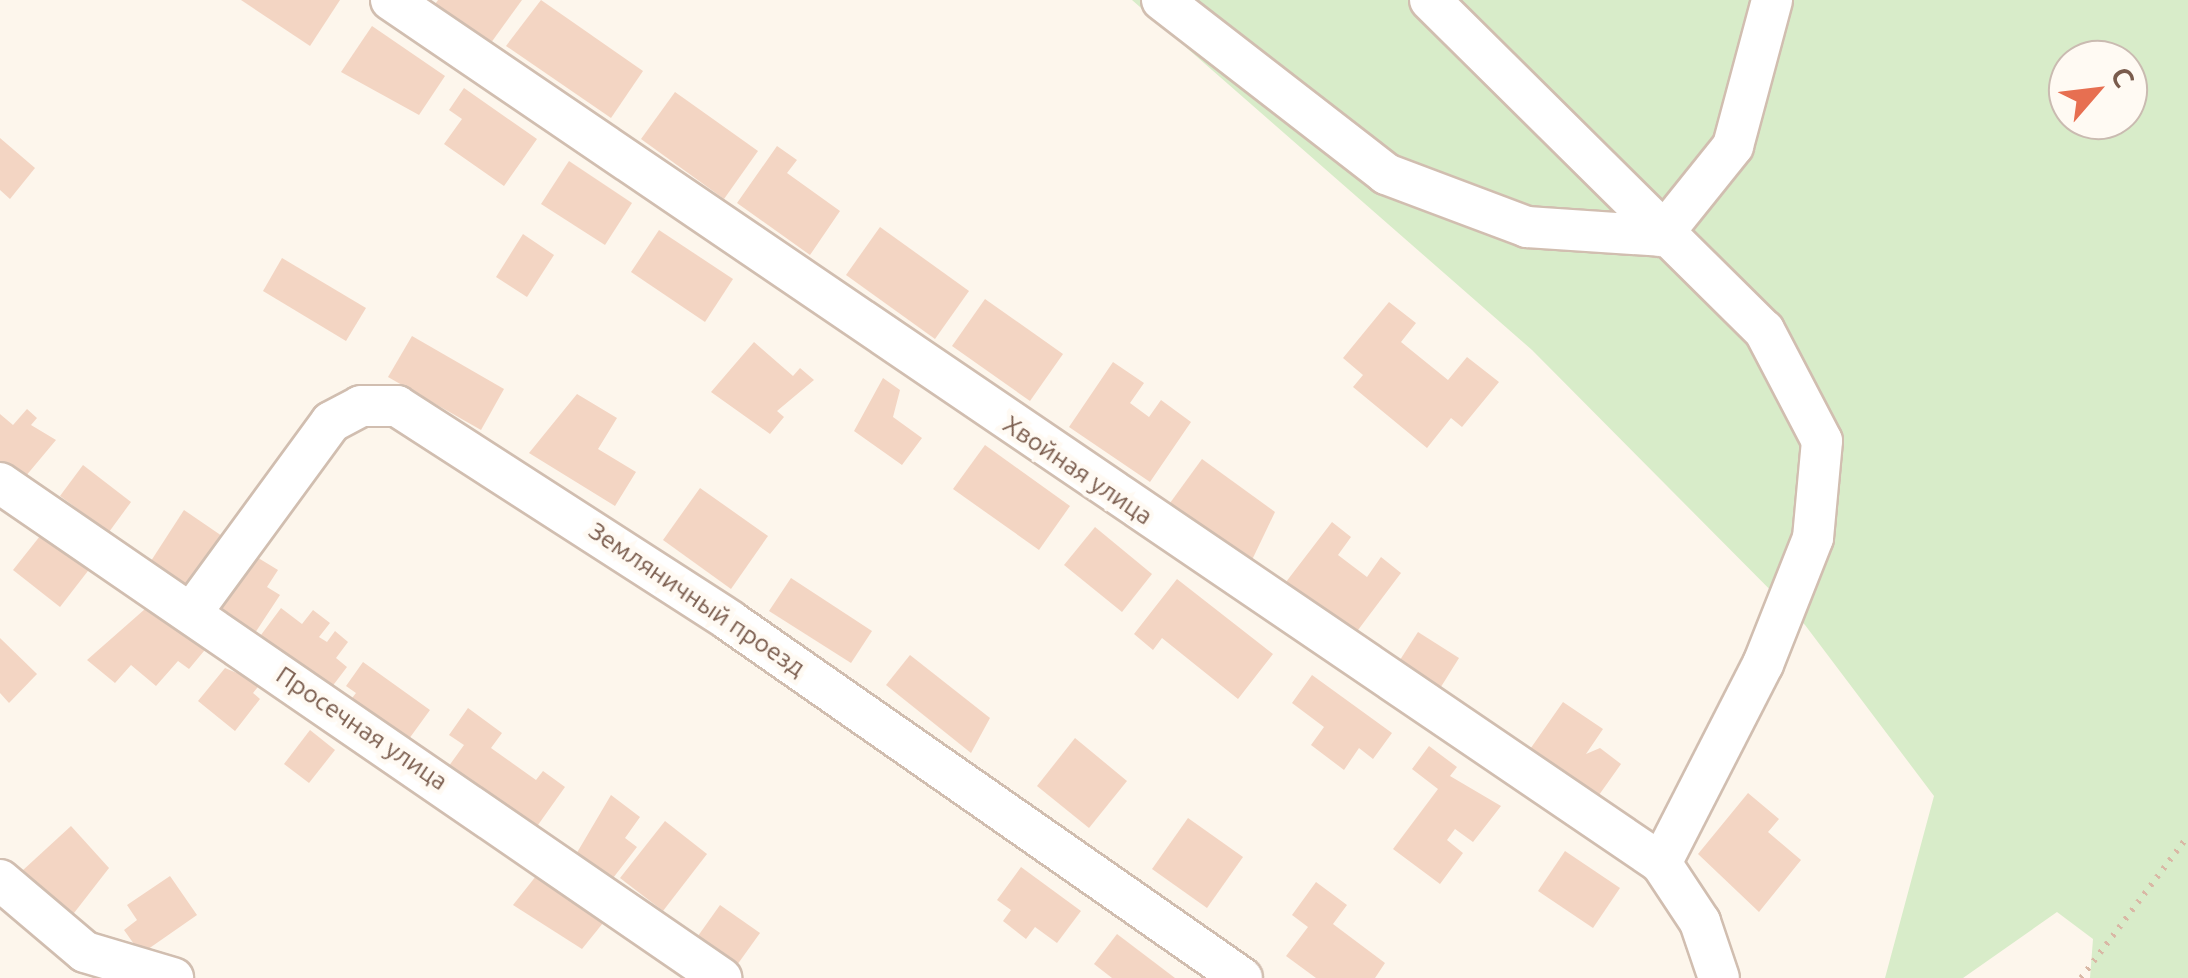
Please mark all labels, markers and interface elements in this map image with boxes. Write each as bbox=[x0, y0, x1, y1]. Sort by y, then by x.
north arrow bbox=[2048, 40, 2148, 140]
text: С bbox=[2105, 61, 2141, 92]
street label: Хвойная улица bbox=[998, 409, 1158, 531]
street label: Земляничный проезд bbox=[583, 515, 811, 683]
street label: Просечная улица bbox=[271, 660, 453, 796]

